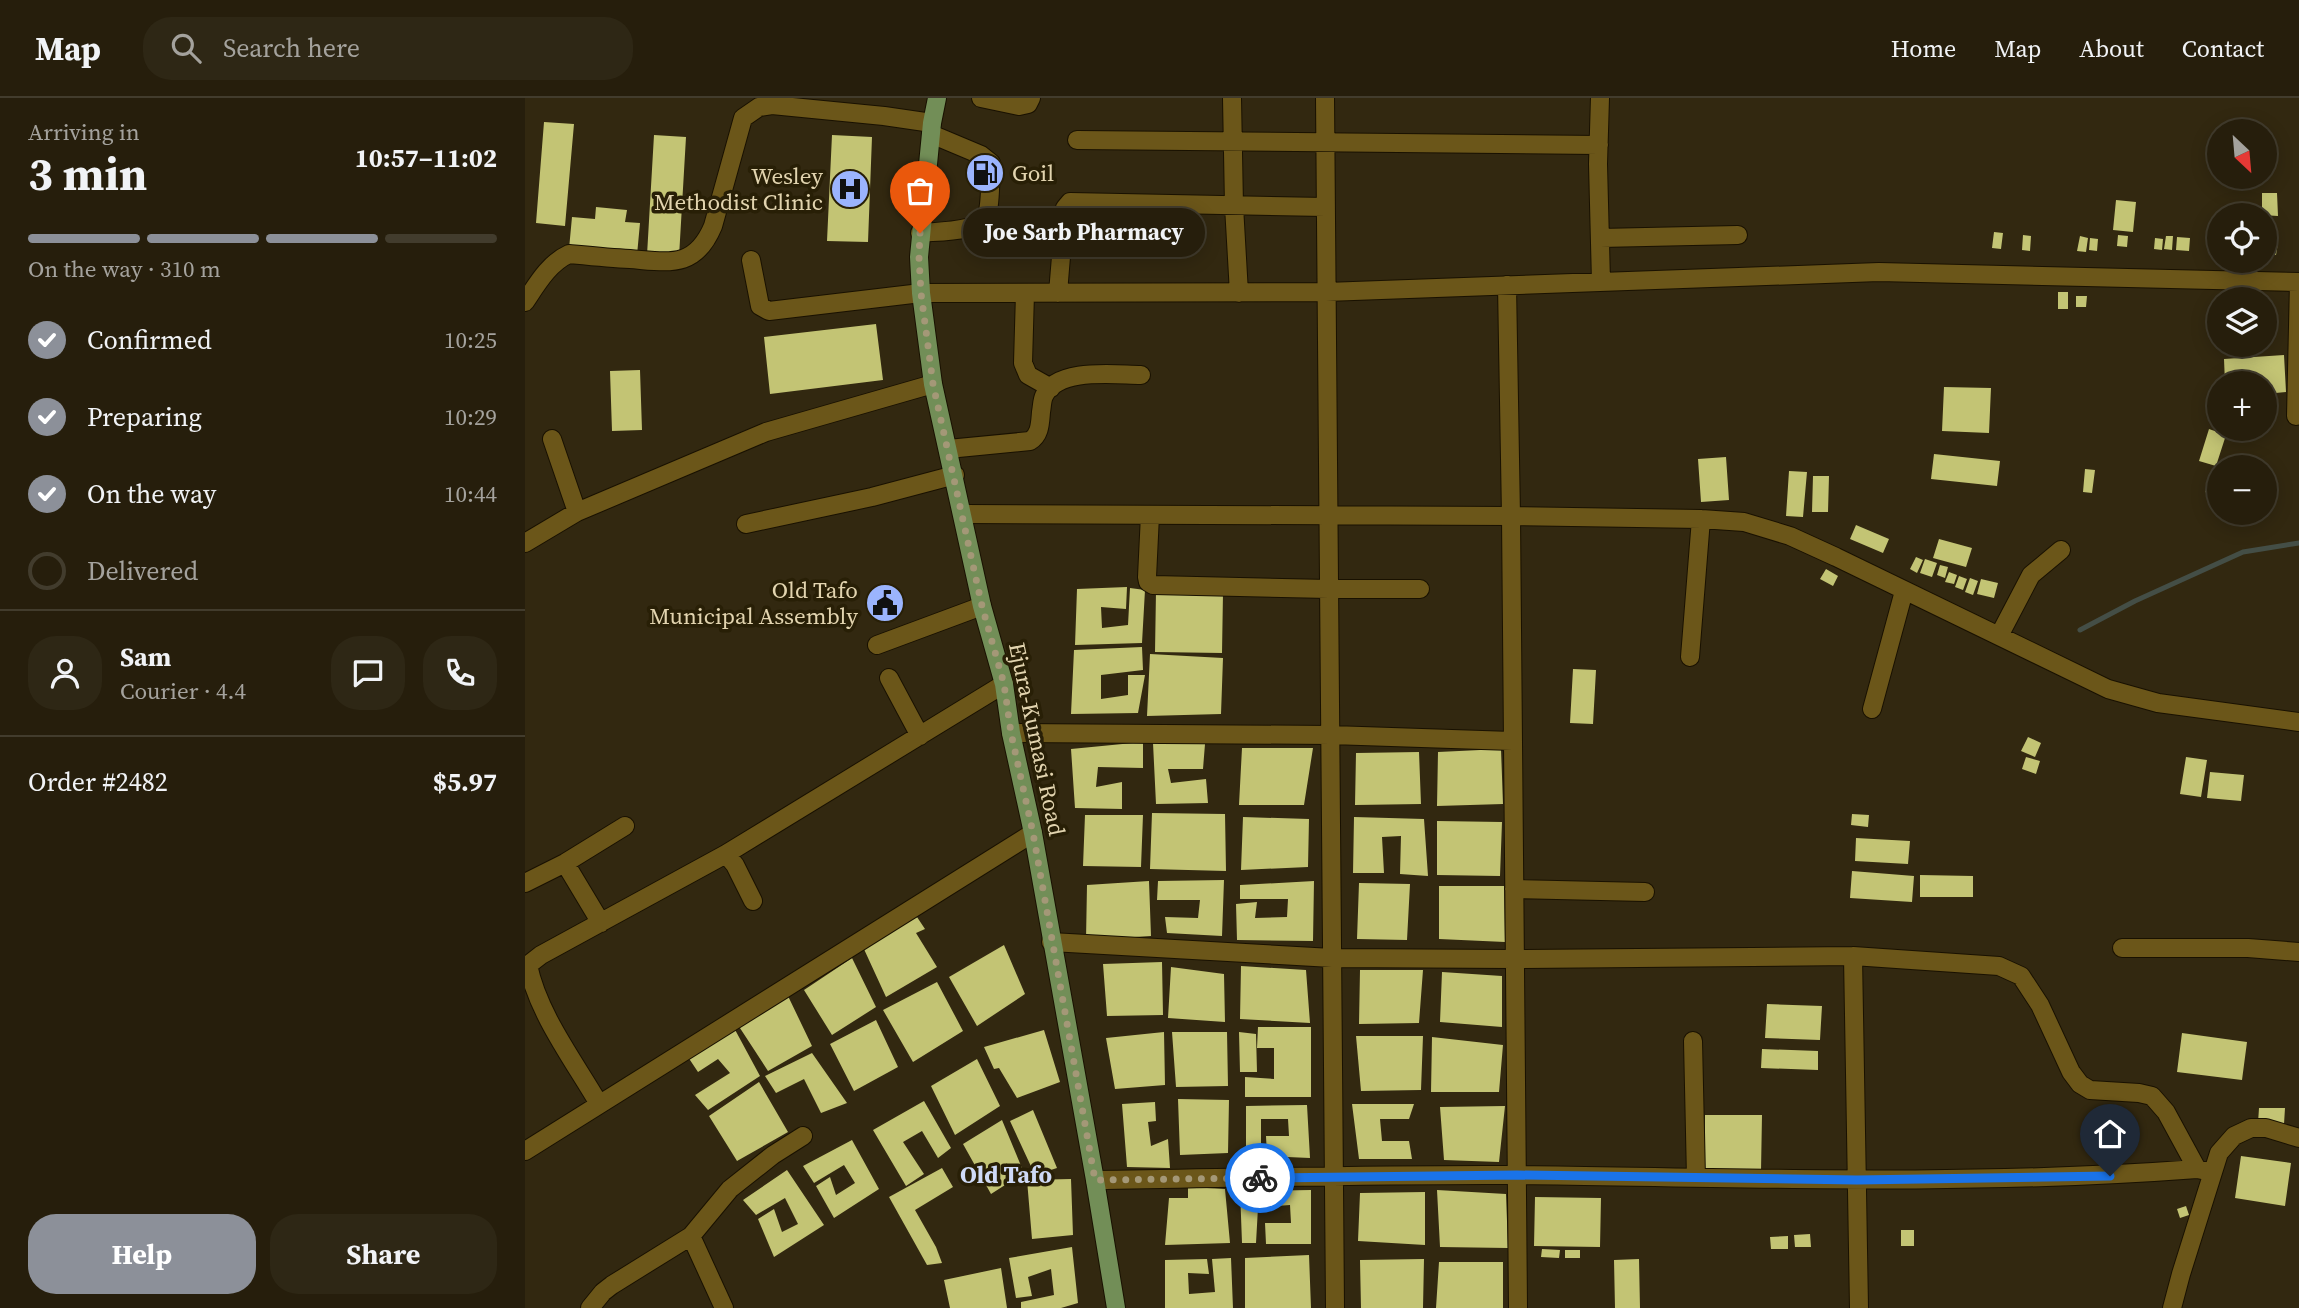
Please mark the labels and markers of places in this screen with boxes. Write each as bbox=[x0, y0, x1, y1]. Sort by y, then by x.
fuel station icon: Goil bbox=[964, 152, 1006, 194]
place label: Goil bbox=[1012, 157, 1054, 189]
place label: Wesley Methodist Clinic bbox=[654, 160, 823, 218]
pin bbox=[890, 161, 950, 233]
hospital icon: Wesley Methodist Clinic bbox=[829, 168, 871, 210]
callout: Joe Sarb Pharmacy bbox=[962, 208, 1203, 258]
place label: Old Tafo Municipal Assembly bbox=[649, 574, 858, 632]
public building icon: Old Tafo Municipal Assembly bbox=[864, 582, 906, 624]
pin bbox=[2080, 1104, 2140, 1176]

